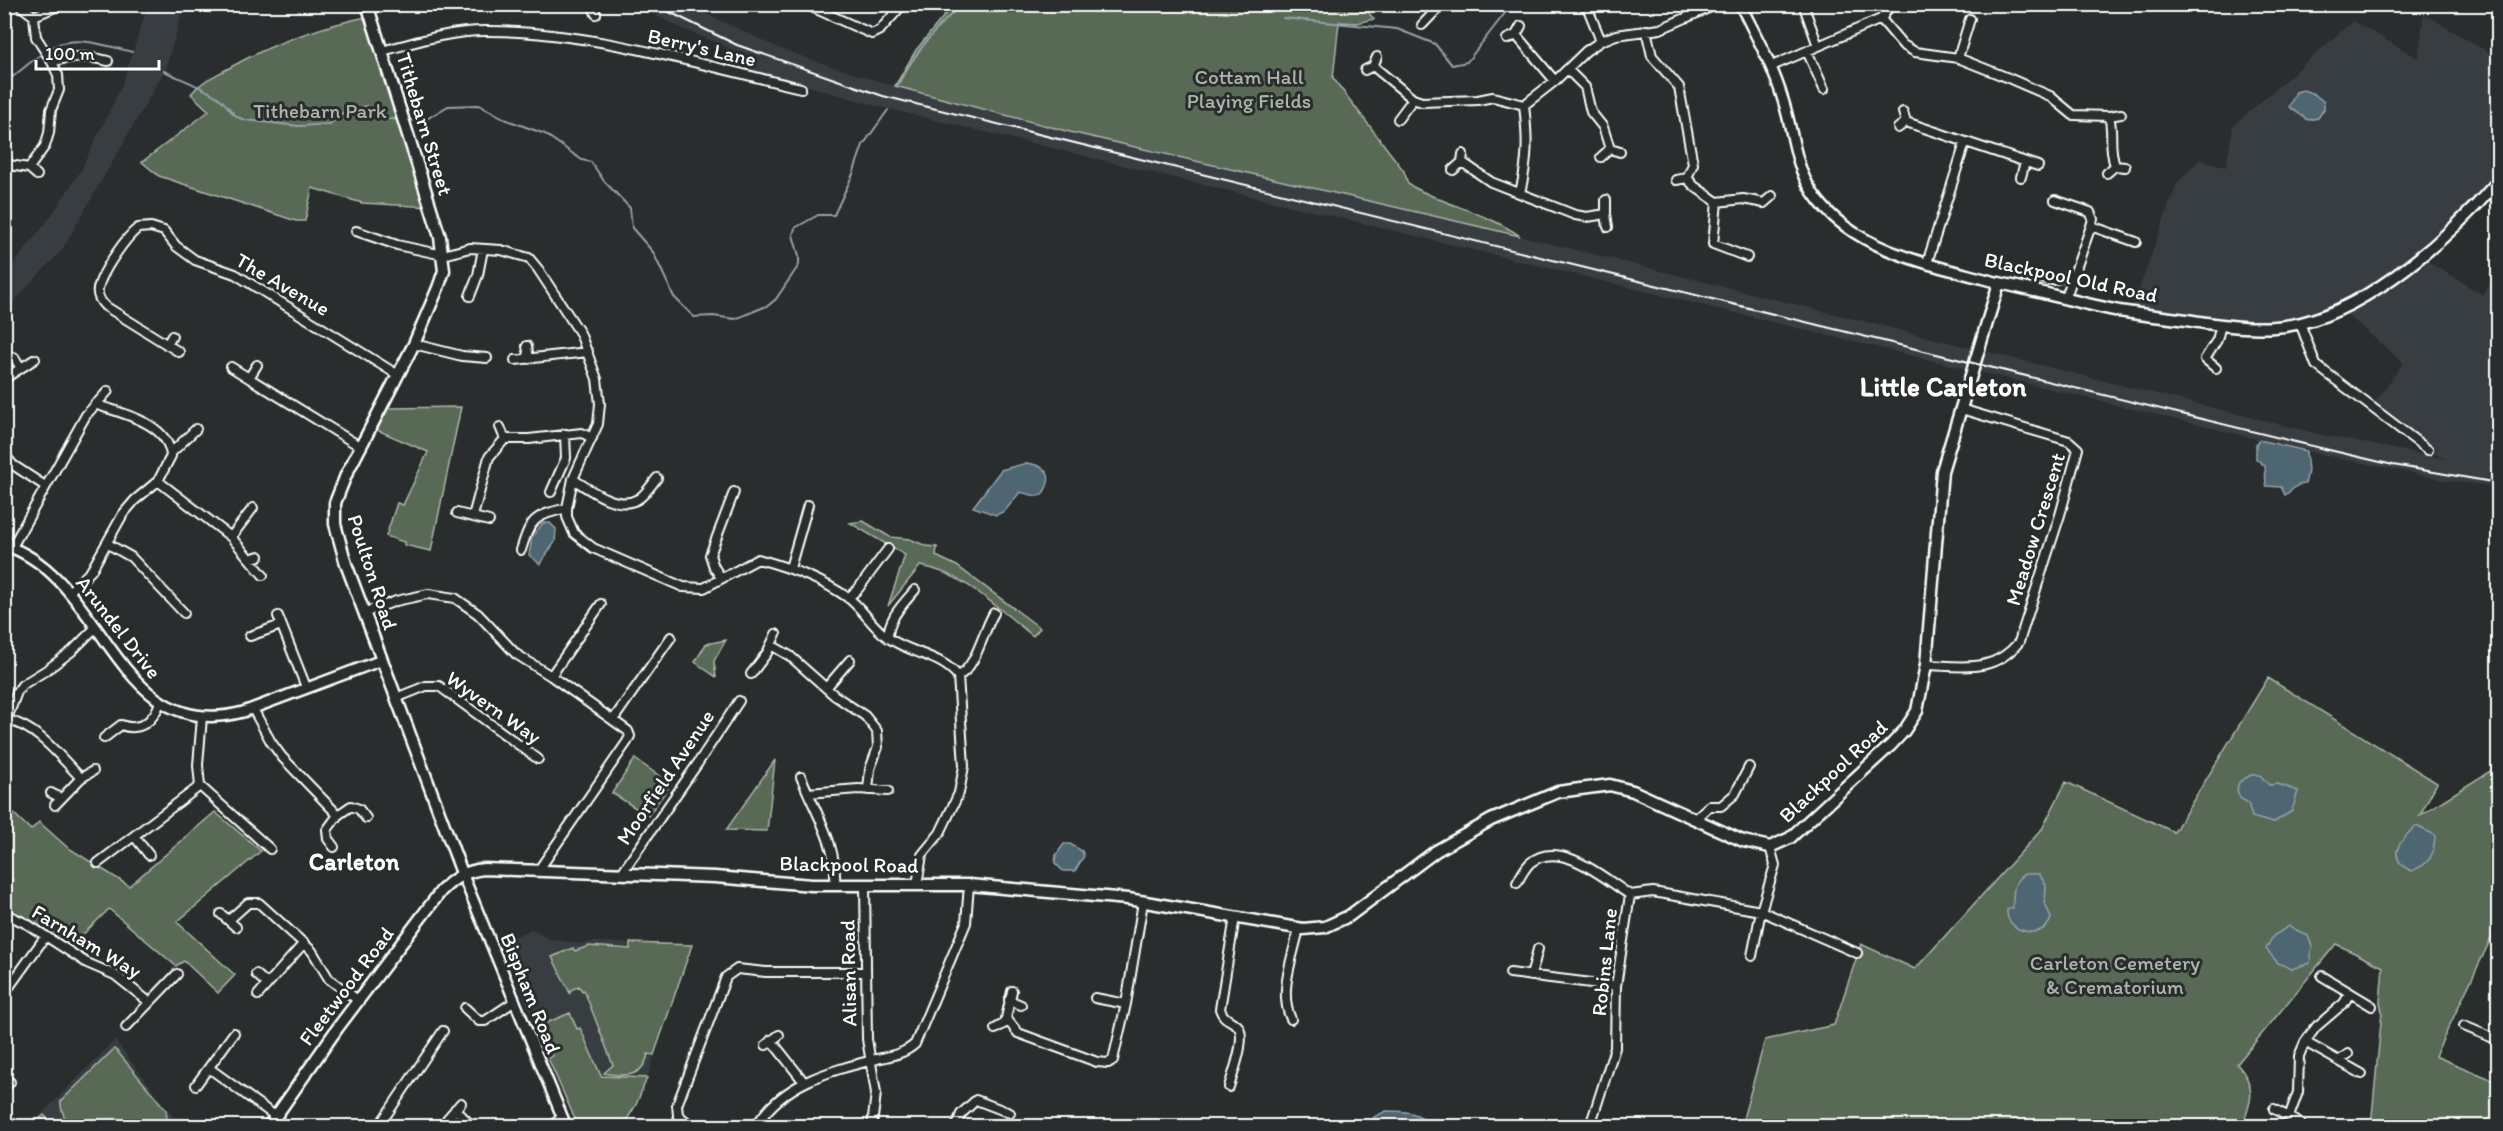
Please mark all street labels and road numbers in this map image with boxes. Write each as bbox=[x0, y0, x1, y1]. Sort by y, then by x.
street label: Berry's Lane bbox=[645, 22, 759, 72]
street label: Tithebarn Street bbox=[391, 50, 459, 198]
street label: Blackpool Old Road bbox=[1982, 246, 2160, 308]
street label: The Avenue bbox=[231, 247, 335, 321]
street label: Meadow Crescent bbox=[2000, 449, 2070, 609]
street label: Poulton Road bbox=[343, 511, 404, 633]
street label: Arundel Drive bbox=[71, 571, 167, 683]
street label: Wyvern Way bbox=[442, 665, 547, 749]
street label: Moorfield Avenue bbox=[611, 705, 719, 849]
street label: Blackpool Road bbox=[1774, 714, 1893, 828]
street label: Blackpool Road bbox=[779, 850, 919, 878]
street label: Farnham Way bbox=[28, 899, 146, 983]
street label: Robins Lane bbox=[1586, 907, 1622, 1017]
street label: Alisan Road bbox=[835, 919, 861, 1027]
street label: Fleetwood Road bbox=[293, 922, 399, 1050]
street label: Bispham Road bbox=[495, 929, 567, 1057]

